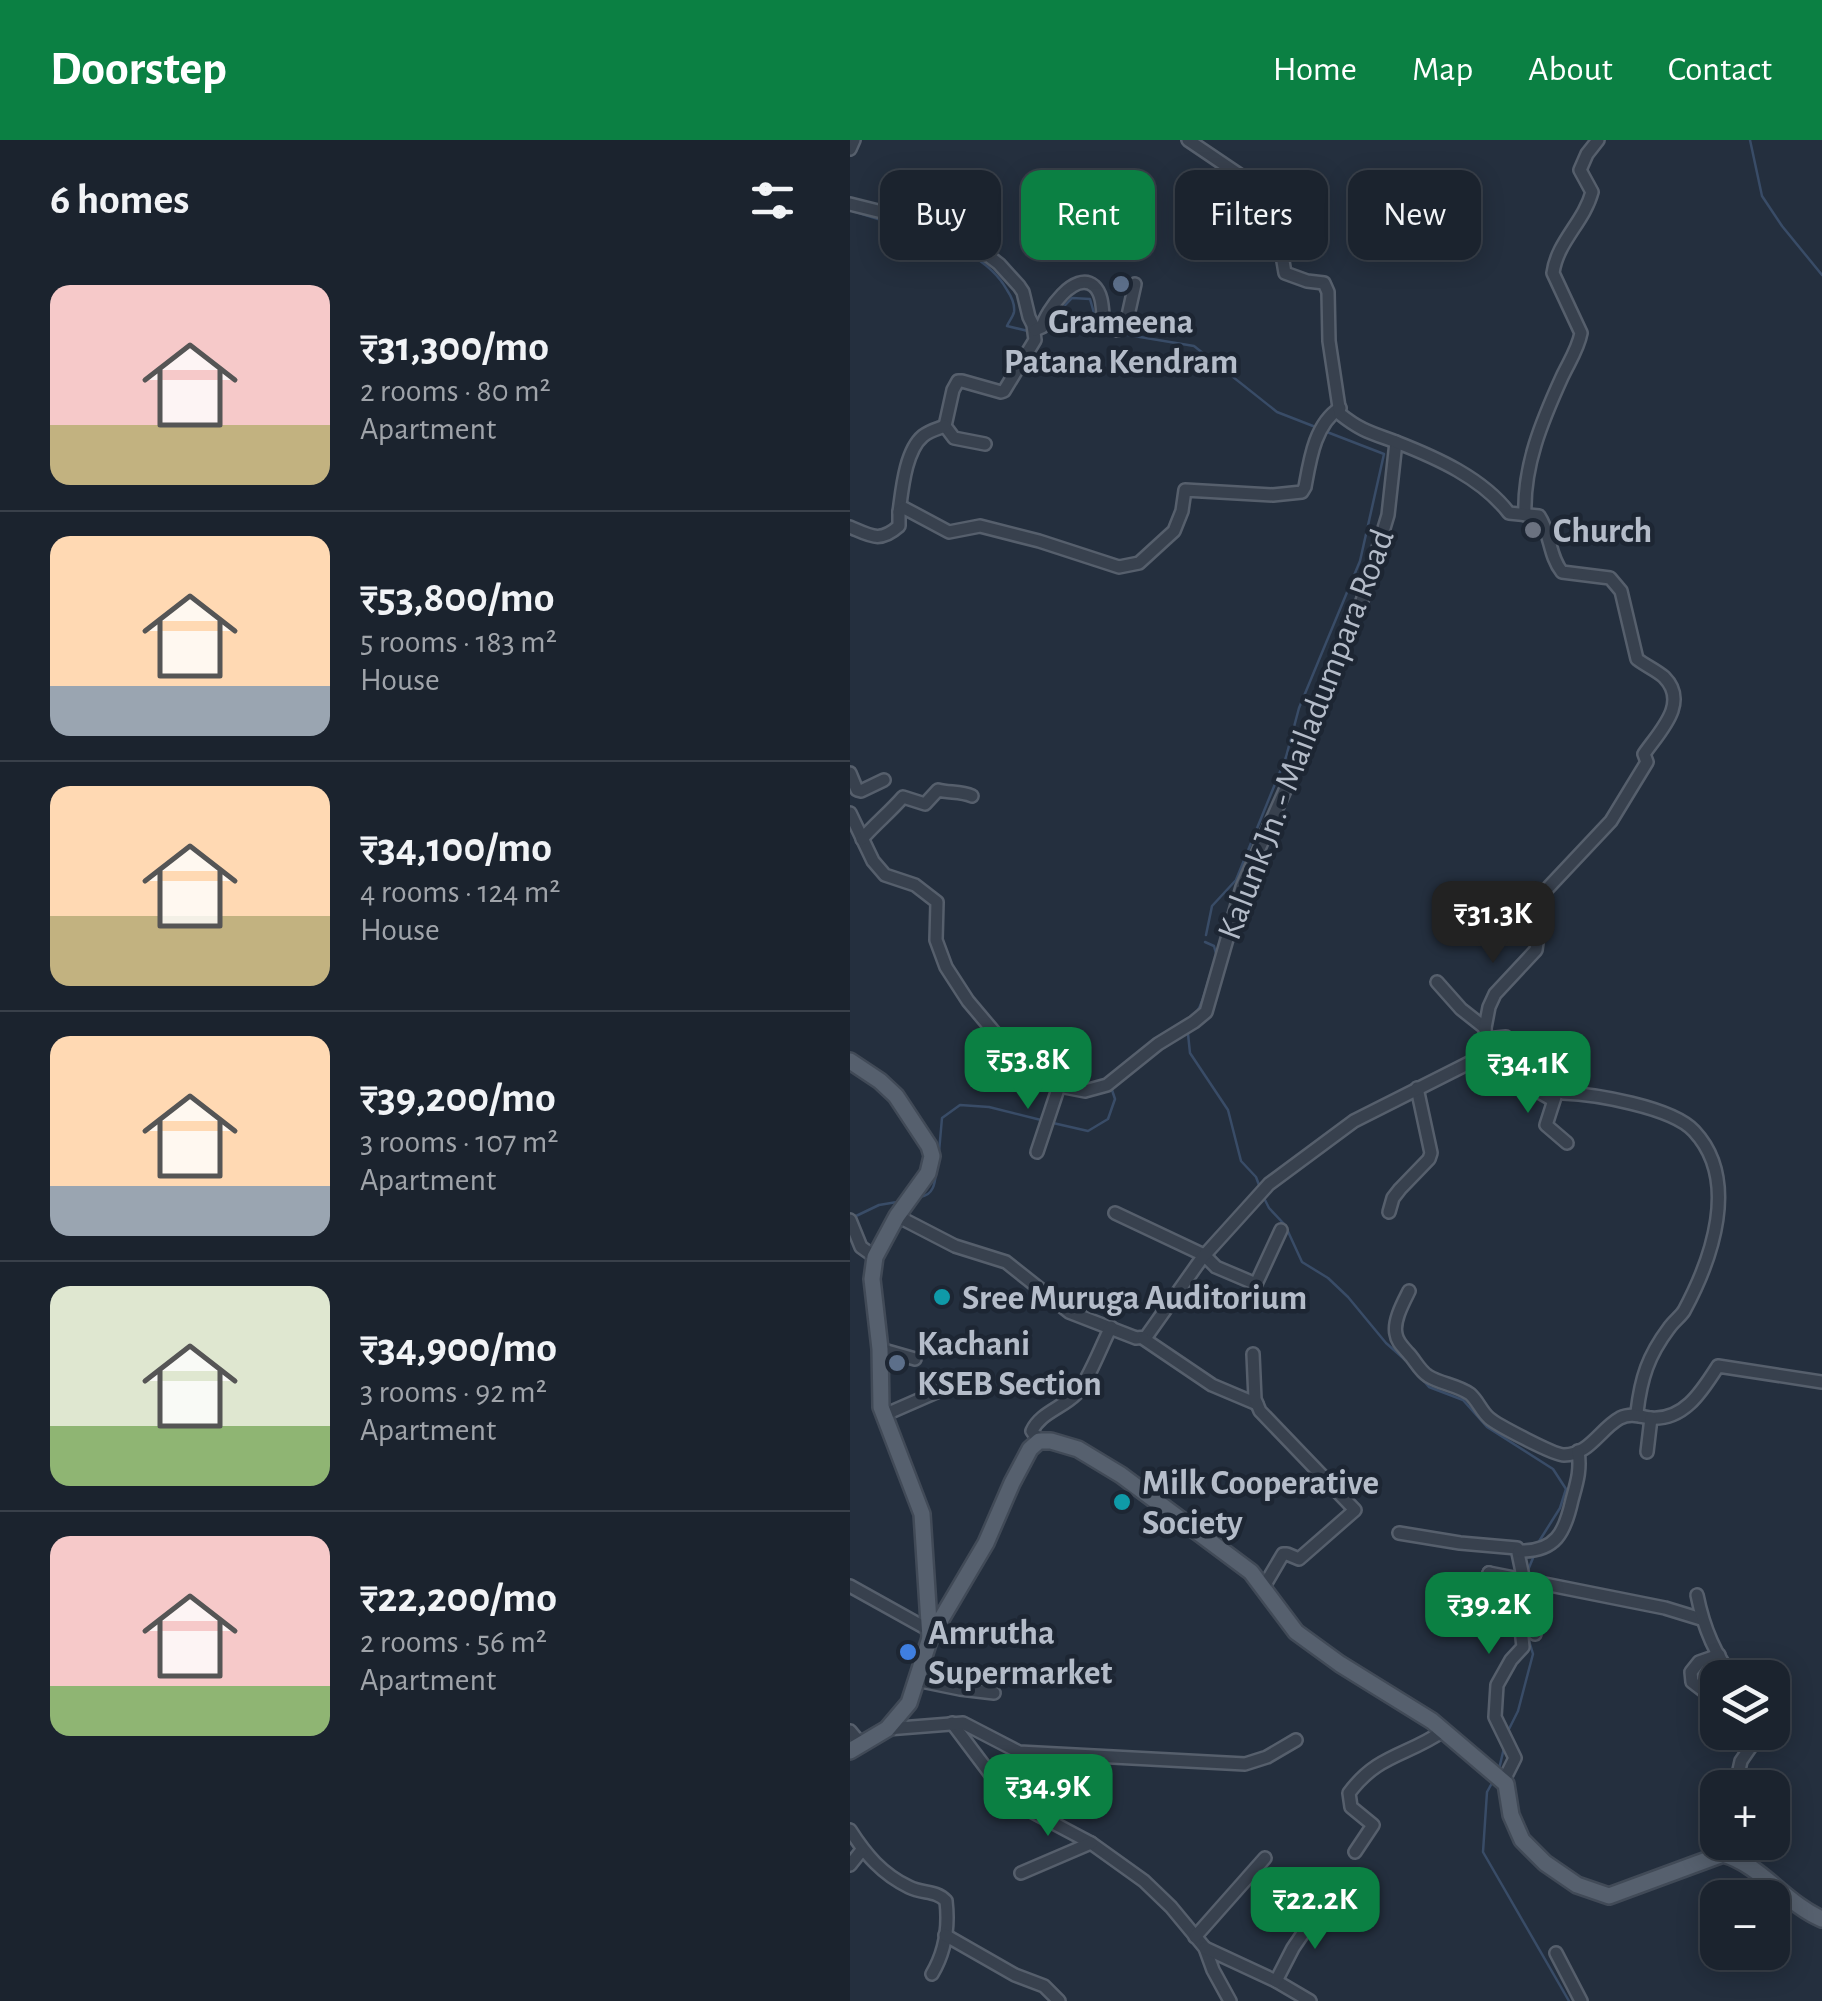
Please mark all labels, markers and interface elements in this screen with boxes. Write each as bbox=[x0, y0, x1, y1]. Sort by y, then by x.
text: Doorstep bbox=[50, 46, 227, 94]
text: Home bbox=[1273, 52, 1357, 87]
text: Map bbox=[1412, 52, 1473, 87]
text: About bbox=[1528, 52, 1613, 87]
text: Contact bbox=[1668, 52, 1772, 87]
chip: Buy bbox=[880, 170, 1001, 260]
chip: Rent bbox=[1021, 170, 1155, 260]
chip: Filters bbox=[1175, 170, 1328, 260]
chip: New bbox=[1348, 170, 1481, 260]
icon: filters bbox=[745, 173, 800, 228]
text: 6 homes bbox=[50, 179, 189, 221]
marker: Grameena Patana Kendram bbox=[1110, 273, 1132, 295]
place label: Grameena Patana Kendram bbox=[1004, 305, 1238, 380]
icon: home bbox=[130, 325, 250, 445]
text: ₹31,300/mo bbox=[360, 326, 549, 368]
text: 2 rooms · 80 m² bbox=[360, 375, 551, 407]
text: Apartment bbox=[360, 413, 496, 445]
place label: Church bbox=[1553, 514, 1652, 549]
marker: Church bbox=[1522, 519, 1544, 541]
street label: Kalunk Jn. - Mailadumpara Road bbox=[1212, 525, 1401, 944]
icon: home bbox=[130, 576, 250, 696]
text: ₹53,800/mo bbox=[360, 577, 555, 619]
text: 5 rooms · 183 m² bbox=[360, 626, 557, 658]
text: House bbox=[360, 664, 440, 696]
icon: home bbox=[130, 826, 250, 946]
text: ₹34,100/mo bbox=[360, 827, 552, 869]
text: 4 rooms · 124 m² bbox=[360, 876, 560, 908]
pin: ₹31.3K bbox=[1412, 881, 1574, 966]
text: ₹31.3K bbox=[1454, 897, 1532, 929]
text: House bbox=[360, 914, 440, 946]
pin: ₹53.8K bbox=[947, 1027, 1109, 1112]
pin: ₹34.1K bbox=[1447, 1031, 1609, 1116]
text: ₹53.8K bbox=[987, 1043, 1069, 1075]
text: ₹34.1K bbox=[1488, 1047, 1568, 1079]
icon: home bbox=[130, 1076, 250, 1196]
text: ₹39,200/mo bbox=[360, 1077, 556, 1119]
text: 3 rooms · 107 m² bbox=[360, 1126, 559, 1158]
text: Apartment bbox=[360, 1164, 496, 1196]
place label: Sree Muruga Auditorium bbox=[962, 1281, 1307, 1316]
marker: Sree Muruga Auditorium bbox=[931, 1286, 953, 1308]
icon: home bbox=[130, 1326, 250, 1446]
text: ₹34,900/mo bbox=[360, 1327, 557, 1369]
place label: Kachani KSEB Section bbox=[917, 1327, 1102, 1402]
marker: Kachani KSEB Section bbox=[886, 1352, 908, 1374]
text: 3 rooms · 92 m² bbox=[360, 1376, 547, 1408]
text: Apartment bbox=[360, 1414, 496, 1446]
place label: Milk Cooperative Society bbox=[1142, 1466, 1379, 1541]
marker: Milk Cooperative Society bbox=[1111, 1491, 1133, 1513]
pin: ₹39.2K bbox=[1408, 1572, 1570, 1657]
icon: home bbox=[130, 1576, 250, 1696]
text: ₹22,200/mo bbox=[360, 1577, 557, 1619]
text: ₹39.2K bbox=[1447, 1588, 1531, 1620]
place label: Amrutha Supermarket bbox=[928, 1616, 1113, 1691]
text: 2 rooms · 56 m² bbox=[360, 1626, 547, 1658]
marker: Amrutha Supermarket bbox=[897, 1641, 919, 1663]
map controls bbox=[1700, 1660, 1790, 1970]
button: layers bbox=[1700, 1660, 1790, 1750]
text: Apartment bbox=[360, 1664, 496, 1696]
pin: ₹34.9K bbox=[967, 1754, 1129, 1839]
text: ₹34.9K bbox=[1006, 1770, 1090, 1802]
button: + bbox=[1700, 1770, 1790, 1860]
pin: ₹22.2K bbox=[1234, 1867, 1396, 1952]
button: − bbox=[1700, 1880, 1790, 1970]
text: ₹22.2K bbox=[1273, 1883, 1357, 1915]

